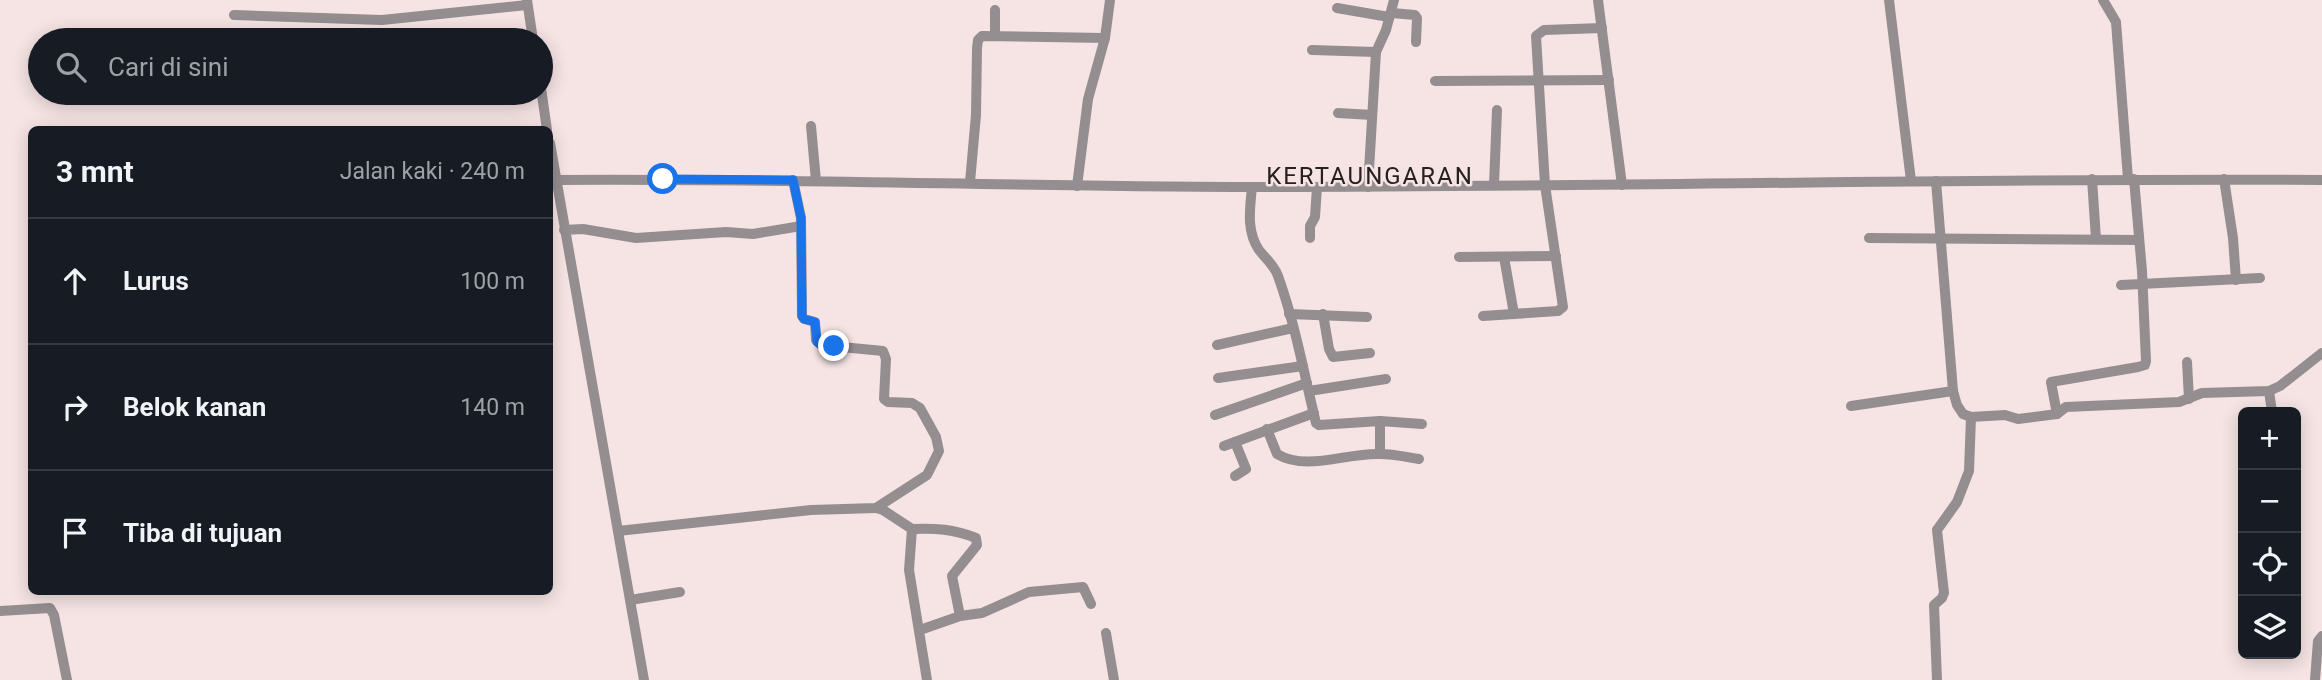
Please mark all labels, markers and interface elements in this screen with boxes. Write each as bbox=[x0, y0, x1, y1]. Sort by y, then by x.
search box bbox=[28, 28, 553, 105]
icon: search bbox=[52, 48, 90, 86]
text: Cari di sini bbox=[108, 52, 229, 82]
text: 3 mnt bbox=[56, 154, 134, 189]
text: Jalan kaki · 240 m bbox=[340, 158, 525, 185]
district label: KERTAUNGARAN bbox=[1266, 162, 1474, 190]
route start bbox=[647, 163, 678, 194]
icon: ahead bbox=[56, 262, 94, 300]
text: Lurus bbox=[123, 266, 189, 296]
text: 100 m bbox=[460, 268, 525, 295]
route end bbox=[818, 330, 849, 361]
icon: right bbox=[56, 388, 94, 426]
text: Belok kanan bbox=[123, 392, 266, 422]
text: 140 m bbox=[460, 394, 525, 421]
map controls bbox=[2238, 407, 2301, 659]
button: + bbox=[2238, 407, 2301, 470]
button: − bbox=[2238, 470, 2301, 533]
icon: arrive bbox=[56, 514, 94, 552]
text: Tiba di tujuan bbox=[123, 518, 282, 548]
button: locate bbox=[2238, 533, 2301, 596]
button: layers bbox=[2238, 596, 2301, 659]

